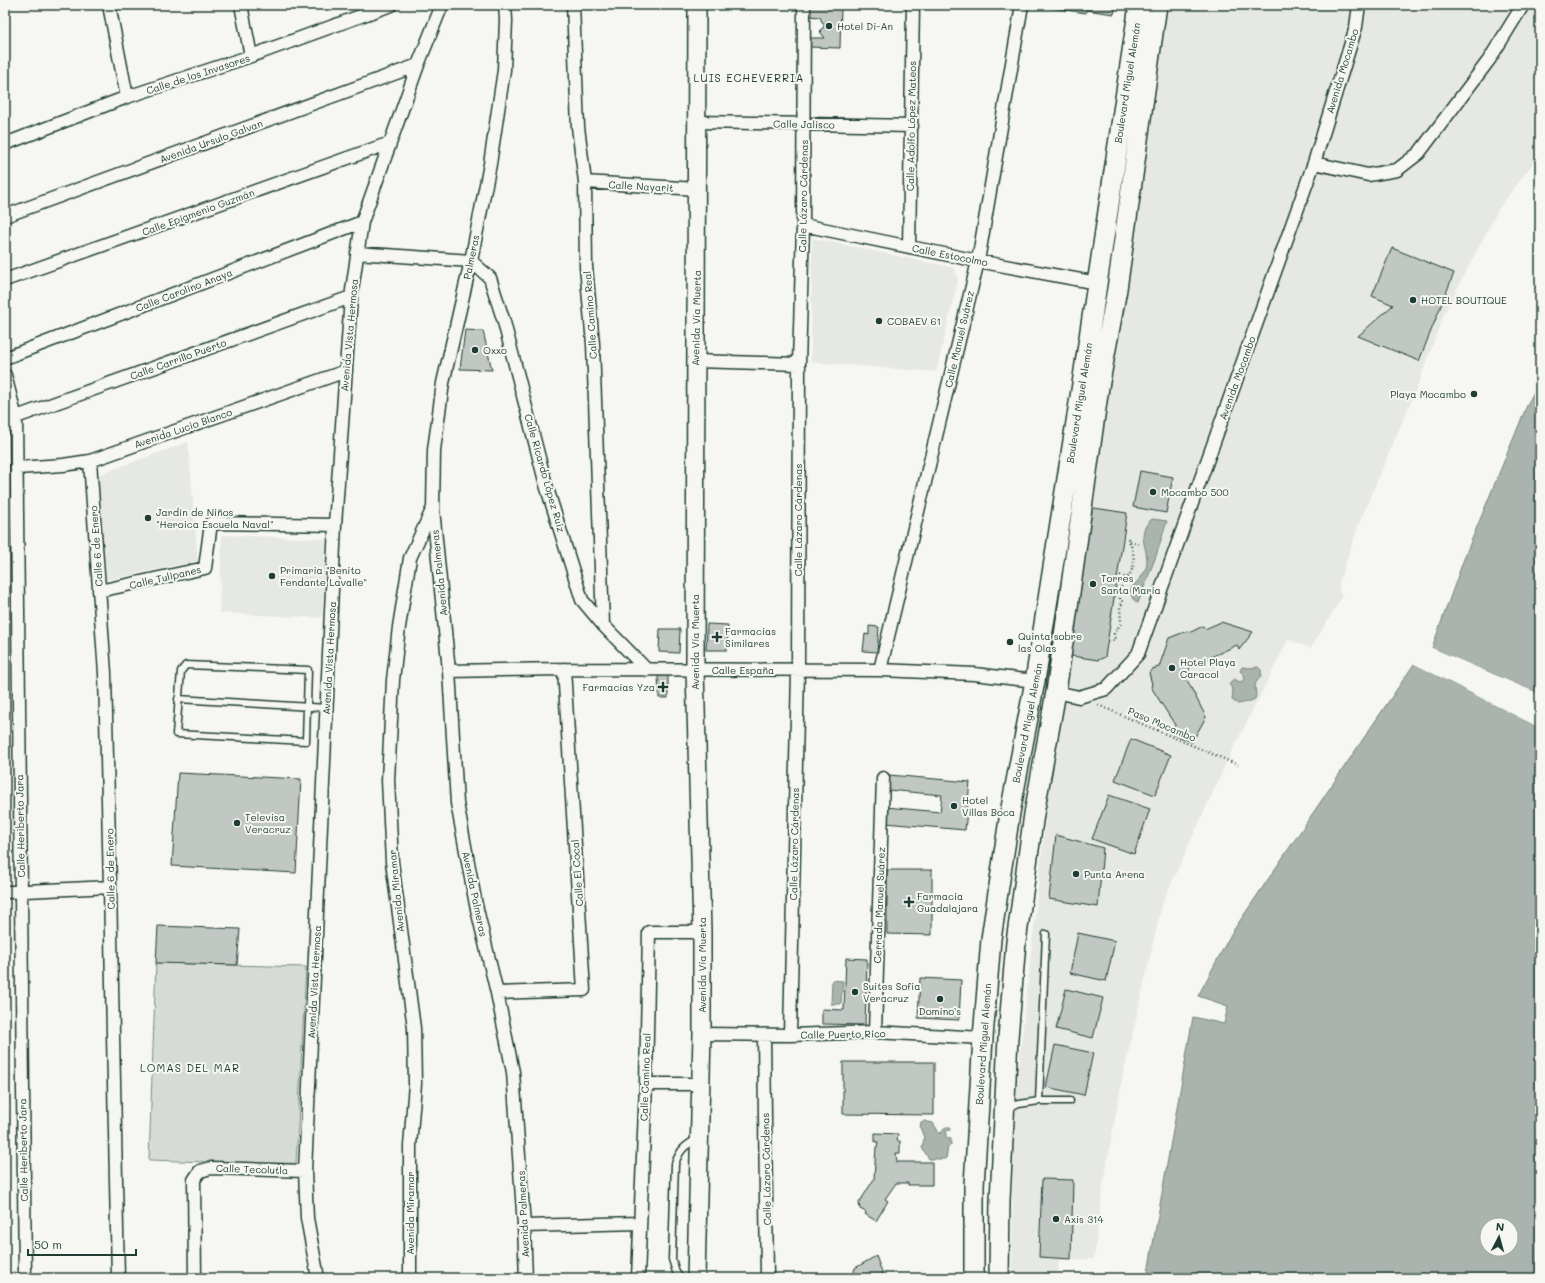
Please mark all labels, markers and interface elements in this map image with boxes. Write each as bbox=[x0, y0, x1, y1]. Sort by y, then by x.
place label: Hotel Di-An bbox=[837, 19, 893, 33]
marker: Hotel Di-An bbox=[824, 21, 834, 31]
street label: Boulevard Miguel Alemán bbox=[1111, 22, 1143, 144]
street label: Avenida Mocambo bbox=[1322, 27, 1362, 115]
street label: Calle de los Invasores bbox=[144, 51, 252, 97]
street label: Calle Adolfo López Mateos bbox=[903, 61, 919, 191]
district label: LUIS ECHEVERRIA bbox=[694, 70, 804, 85]
street label: Avenida Ursulo Galvan bbox=[158, 116, 264, 166]
street label: Calle Jalisco bbox=[773, 116, 835, 132]
street label: Calle Lázaro Cárdenas bbox=[795, 139, 811, 252]
street label: Calle Nayarit bbox=[608, 177, 674, 195]
street label: Calle Epigmenio Guzmán bbox=[140, 185, 256, 239]
street label: Palmeras bbox=[459, 233, 483, 281]
street label: Calle Estocolmo bbox=[911, 241, 989, 269]
street label: Calle Carolino Anaya bbox=[134, 265, 234, 315]
street label: Avenida Vía Muerta bbox=[688, 270, 704, 366]
street label: Calle Camino Real bbox=[580, 271, 600, 359]
street label: Avenida Vista Hermosa bbox=[337, 278, 361, 392]
street label: Calle Manuel Suárez bbox=[941, 289, 977, 389]
place label: HOTEL BOUTIQUE bbox=[1421, 293, 1507, 307]
marker: HOTEL BOUTIQUE bbox=[1408, 295, 1418, 305]
place label: COBAEV 61 bbox=[887, 314, 941, 328]
marker: COBAEV 61 bbox=[874, 316, 884, 326]
street label: Avenida Mocambo bbox=[1215, 334, 1259, 422]
street label: Calle Carrillo Puerto bbox=[128, 335, 228, 383]
street label: Boulevard Miguel Alemán bbox=[1063, 342, 1095, 464]
place label: Oxxo bbox=[483, 343, 507, 357]
marker: Oxxo bbox=[470, 345, 480, 355]
place label: Playa Mocambo bbox=[1390, 387, 1466, 401]
marker: Playa Mocambo bbox=[1469, 389, 1479, 399]
street label: Avenida Lucio Blanco bbox=[132, 405, 234, 451]
street label: Calle Ricardo López Ruiz bbox=[521, 412, 569, 534]
street label: Calle Lázaro Cárdenas bbox=[791, 463, 805, 576]
place label: Mocambo 500 bbox=[1161, 485, 1229, 499]
marker: Mocambo 500 bbox=[1148, 487, 1158, 497]
street label: Calle 6 de Enero bbox=[86, 505, 106, 587]
place label: Jardín de Niños "Heroica Escuela Naval" bbox=[156, 505, 273, 531]
marker: Jardín de Niños "Heroica Escuela Naval" bbox=[143, 513, 153, 523]
street label: Avenida Palmeras bbox=[427, 529, 451, 617]
street label: Calle Tulipanes bbox=[128, 562, 202, 592]
place label: Primaria "Benito Fendante Lavalle" bbox=[280, 563, 367, 589]
marker: Primaria "Benito Fendante Lavalle" bbox=[267, 571, 277, 581]
place label: Torres Santa María bbox=[1101, 571, 1161, 597]
marker: Torres Santa María bbox=[1088, 579, 1098, 589]
street label: Avenida Vía Muerta bbox=[688, 594, 702, 690]
street label: Avenida Vista Hermosa bbox=[319, 601, 339, 715]
place label: Farmacias Similares bbox=[725, 624, 776, 650]
place label: Quinta sobre las Olas bbox=[1018, 629, 1082, 655]
marker: Farmacias Similares bbox=[712, 632, 722, 642]
marker: Quinta sobre las Olas bbox=[1005, 637, 1015, 647]
place label: Hotel Playa Caracol bbox=[1180, 655, 1236, 681]
street label: Boulevard Miguel Alemán bbox=[1008, 662, 1046, 784]
street label: Calle España bbox=[712, 663, 774, 677]
marker: Hotel Playa Caracol bbox=[1167, 663, 1177, 673]
place label: Farmacias Yza bbox=[582, 680, 655, 694]
marker: Farmacias Yza bbox=[658, 682, 668, 692]
street label: Paso Mocambo bbox=[1126, 703, 1198, 745]
street label: Calle Heriberto Jara bbox=[12, 774, 28, 878]
street label: Calle Lázaro Cárdenas bbox=[786, 787, 802, 900]
place label: Hotel Villas Boca bbox=[962, 793, 1015, 819]
marker: Hotel Villas Boca bbox=[949, 801, 959, 811]
place label: Televisa Veracruz bbox=[245, 810, 291, 836]
marker: Televisa Veracruz bbox=[232, 818, 242, 828]
street label: Calle 6 de Enero bbox=[102, 828, 118, 910]
street label: Calle El Cocal bbox=[568, 839, 586, 907]
street label: Cerrada Manuel Suárez bbox=[870, 846, 888, 964]
street label: Avenida Miramar bbox=[385, 849, 407, 933]
street label: Avenida Palmeras bbox=[459, 850, 491, 938]
place label: Punta Arena bbox=[1084, 867, 1145, 881]
marker: Punta Arena bbox=[1071, 869, 1081, 879]
place label: Farmacia Guadalajara bbox=[917, 889, 978, 915]
marker: Farmacia Guadalajara bbox=[904, 897, 914, 907]
street label: Avenida Vía Muerta bbox=[695, 917, 709, 1013]
street label: Avenida Vista Hermosa bbox=[304, 925, 324, 1039]
place label: Suites Sofia Veracruz bbox=[863, 979, 921, 1005]
street label: Boulevard Miguel Alemán bbox=[972, 983, 994, 1105]
marker: Suites Sofia Veracruz bbox=[850, 987, 860, 997]
marker: Domino's bbox=[935, 994, 945, 1004]
place label: Domino's bbox=[919, 1004, 961, 1018]
street label: Calle Puerto Rico bbox=[800, 1026, 886, 1042]
street label: Calle Camino Real bbox=[636, 1033, 654, 1121]
district label: LOMAS DEL MAR bbox=[140, 1060, 240, 1075]
street label: Calle Heriberto Jara bbox=[15, 1098, 31, 1202]
street label: Calle Lázaro Cárdenas bbox=[758, 1112, 774, 1225]
street label: Calle Tecolutla bbox=[216, 1161, 288, 1177]
street label: Avenida Palmeras bbox=[514, 1170, 532, 1258]
street label: Avenida Miramar bbox=[403, 1171, 417, 1255]
place label: Axis 314 bbox=[1064, 1212, 1103, 1226]
marker: Axis 314 bbox=[1051, 1214, 1061, 1224]
north arrow bbox=[1479, 1217, 1519, 1257]
text: N bbox=[1495, 1219, 1505, 1234]
scale bar bbox=[28, 1231, 136, 1257]
text: 50 m bbox=[34, 1236, 62, 1252]

